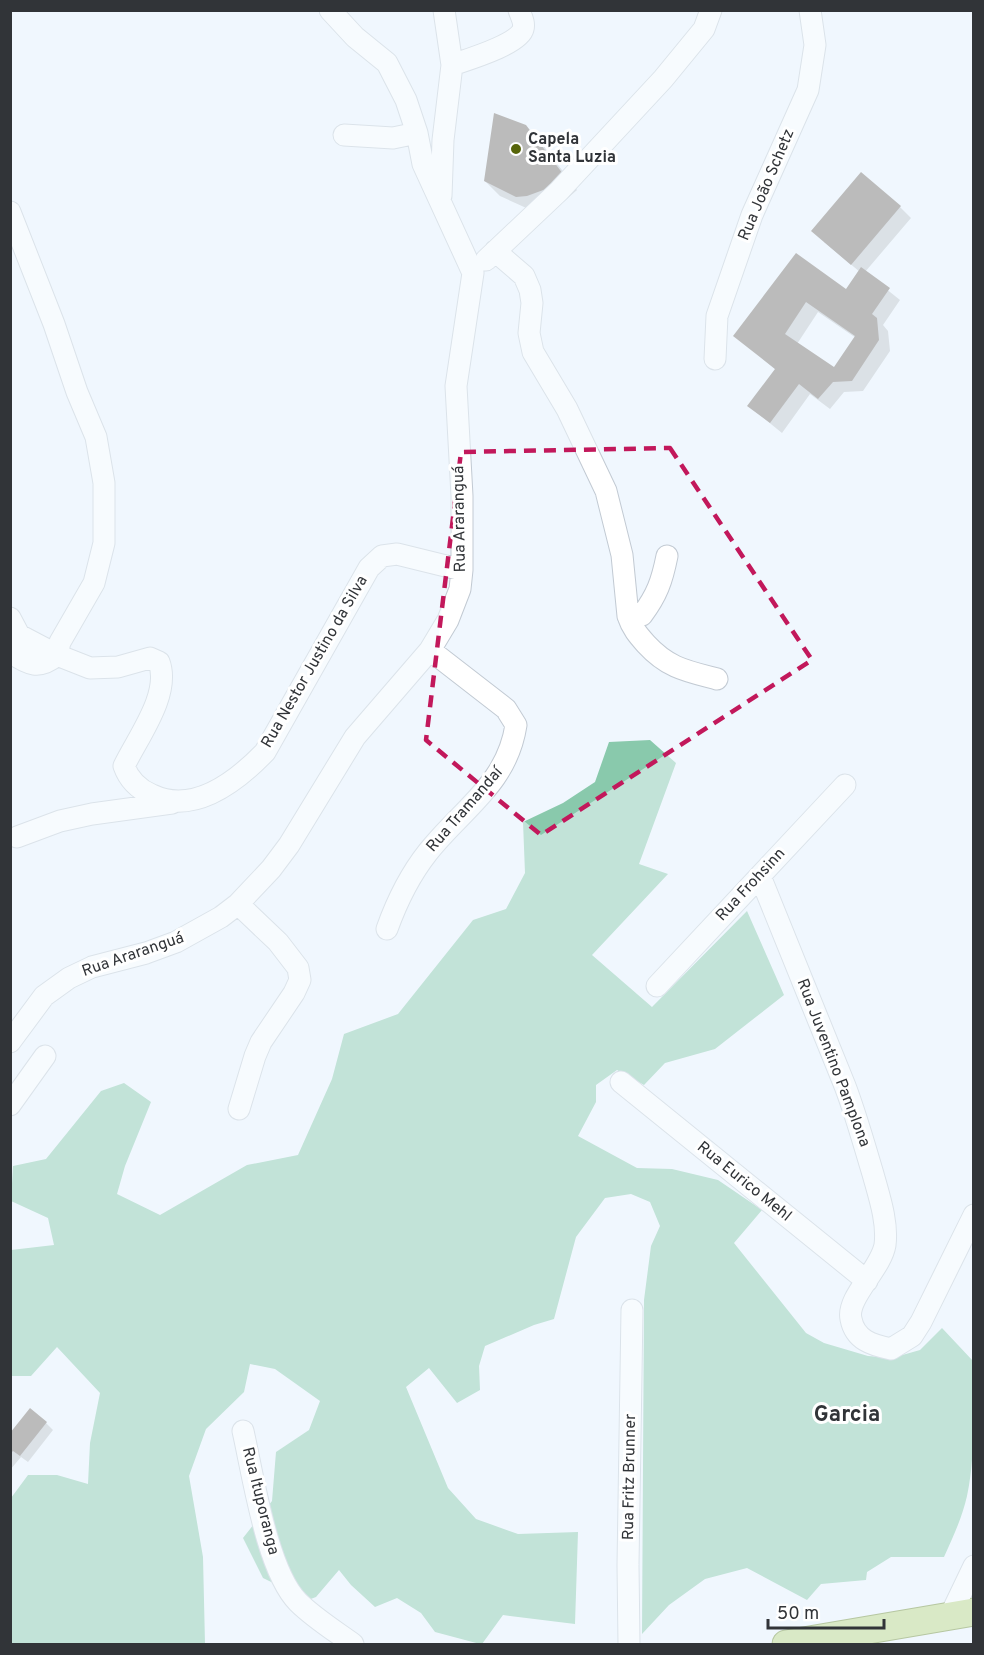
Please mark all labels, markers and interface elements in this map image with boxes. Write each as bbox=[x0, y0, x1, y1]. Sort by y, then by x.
street label: Rua João Schetz bbox=[734, 126, 800, 244]
place label: Capela Santa Luzia bbox=[528, 130, 616, 168]
marker: Capela Santa Luzia bbox=[509, 142, 523, 156]
street label: Rua Araranguá bbox=[449, 466, 471, 572]
street label: Rua Nestor Justino da Silva bbox=[257, 572, 373, 752]
street label: Rua Tramandaí bbox=[423, 762, 509, 857]
street label: Rua Frohsinn bbox=[712, 844, 790, 926]
street label: Rua Araranguá bbox=[79, 928, 187, 982]
street label: Rua Juventino Pamplona bbox=[792, 976, 874, 1150]
street label: Rua Eurico Mehl bbox=[693, 1138, 795, 1226]
district label: Garcia bbox=[814, 1402, 880, 1429]
street label: Rua Fritz Brunner bbox=[619, 1414, 641, 1540]
street label: Rua Ituporanga bbox=[237, 1445, 283, 1557]
scale bar bbox=[768, 1592, 884, 1630]
text: 50 m bbox=[777, 1603, 819, 1626]

